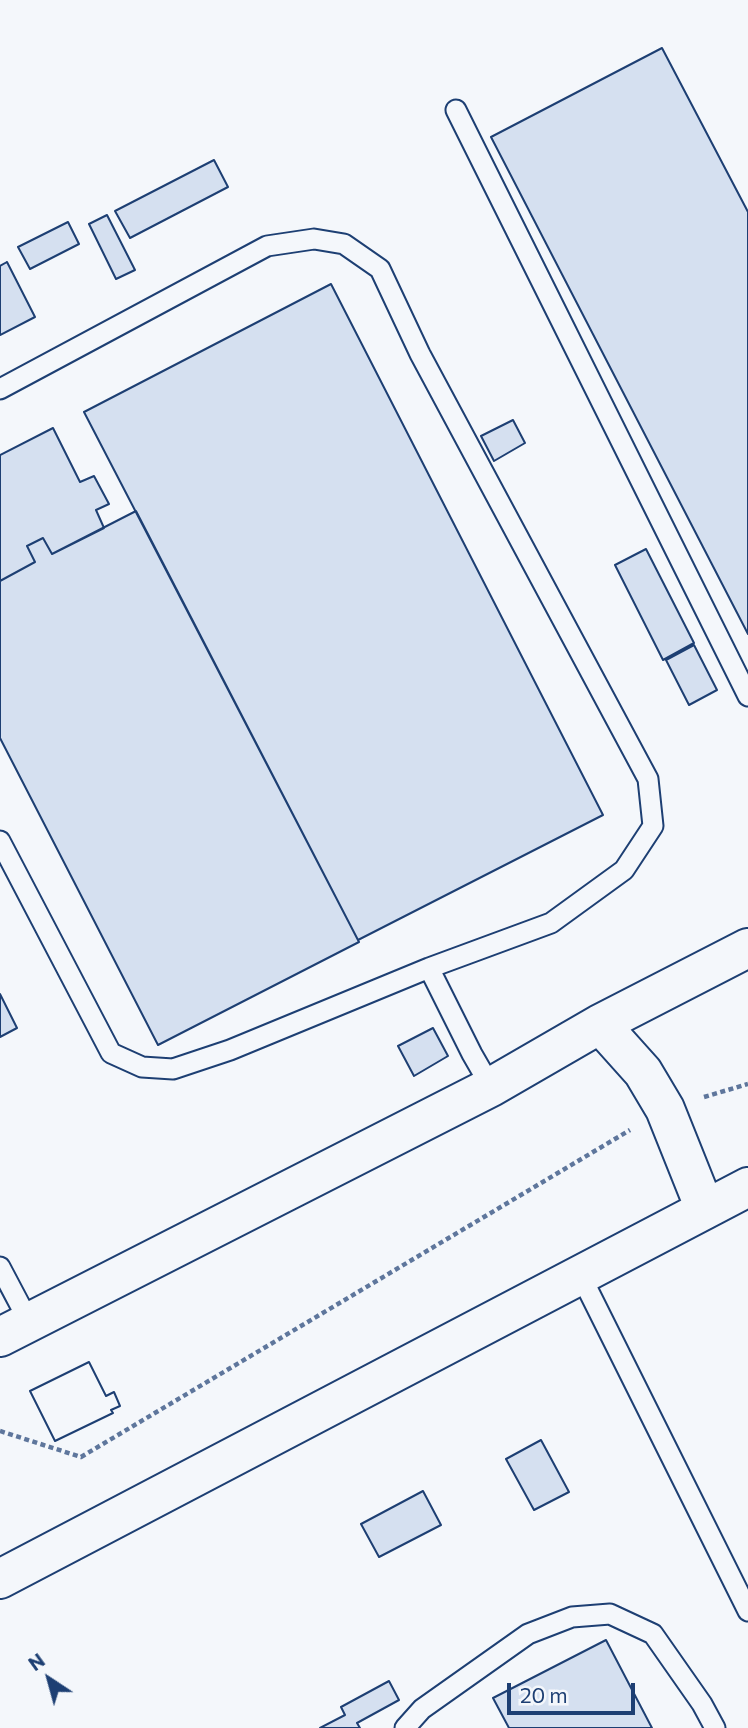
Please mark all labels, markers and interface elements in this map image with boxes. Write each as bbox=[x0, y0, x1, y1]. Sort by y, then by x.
north arrow bbox=[14, 1644, 84, 1714]
text: N bbox=[24, 1648, 49, 1675]
scale bar bbox=[510, 1668, 638, 1712]
text: 20 m bbox=[520, 1682, 568, 1707]

